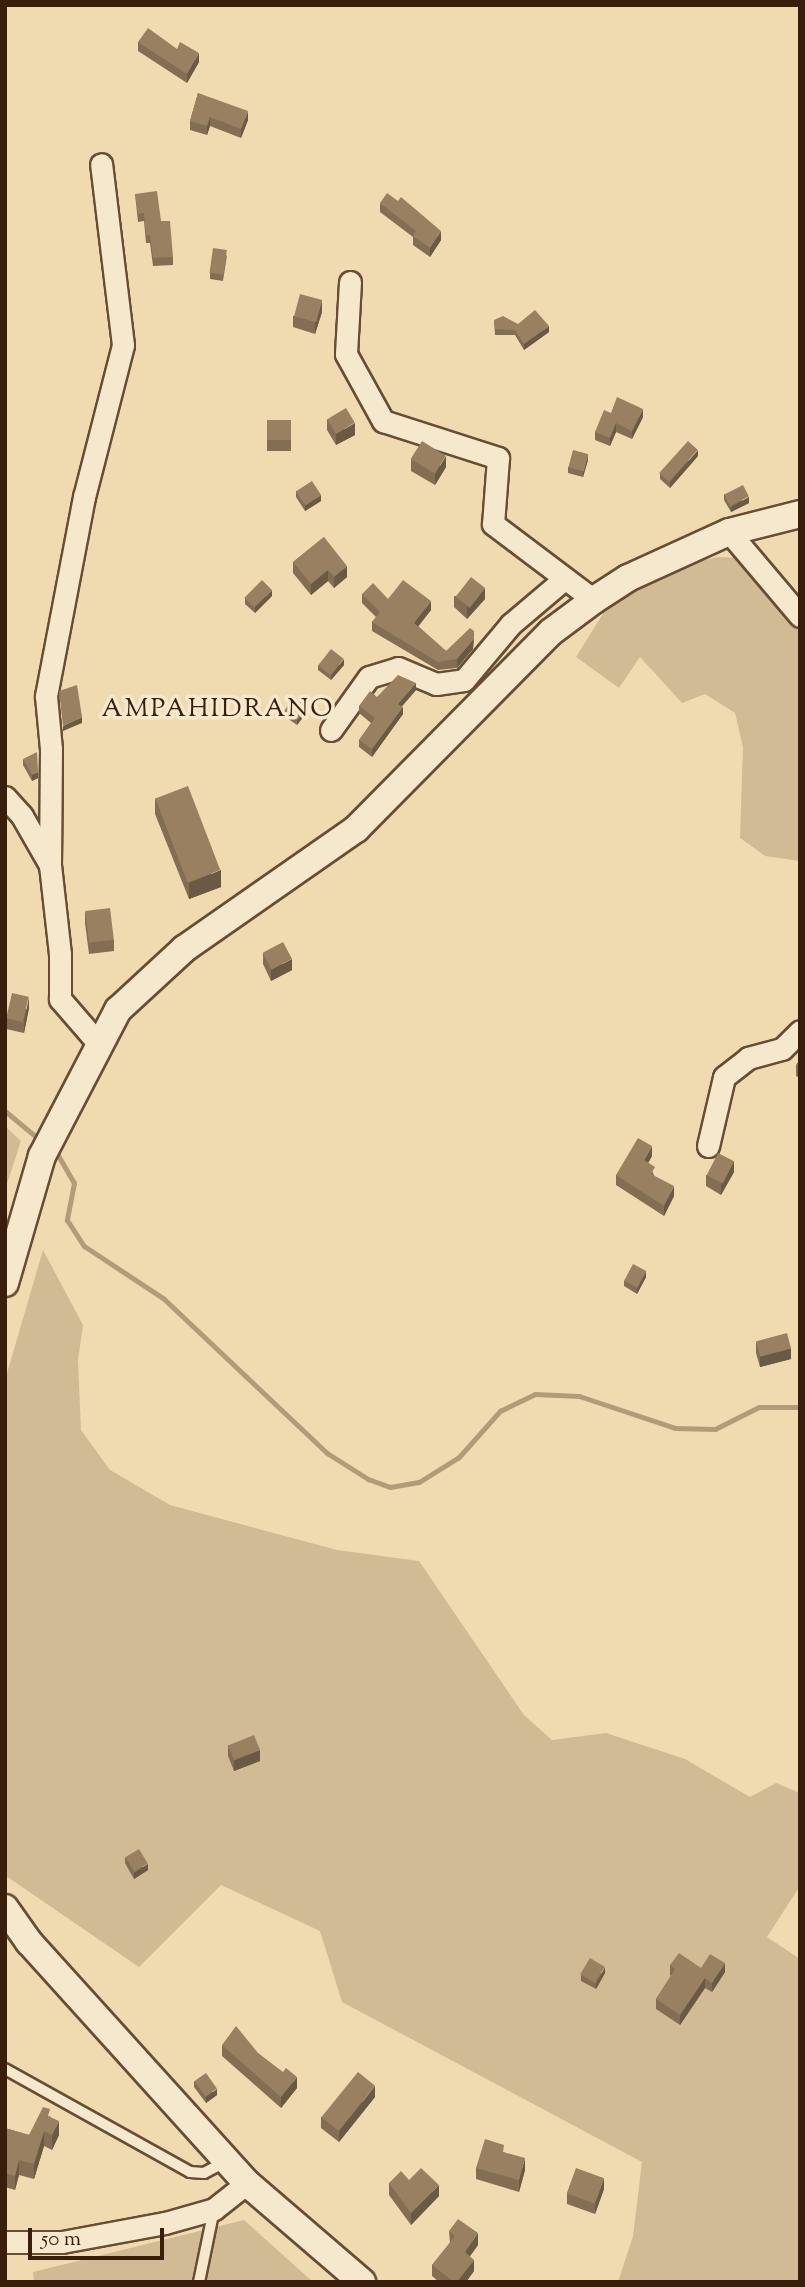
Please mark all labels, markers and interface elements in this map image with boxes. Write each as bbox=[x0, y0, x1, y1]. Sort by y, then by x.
district label: AMPAHIDRANO bbox=[103, 694, 333, 726]
scale bar bbox=[32, 2214, 168, 2258]
text: 50 m bbox=[41, 2225, 81, 2255]

